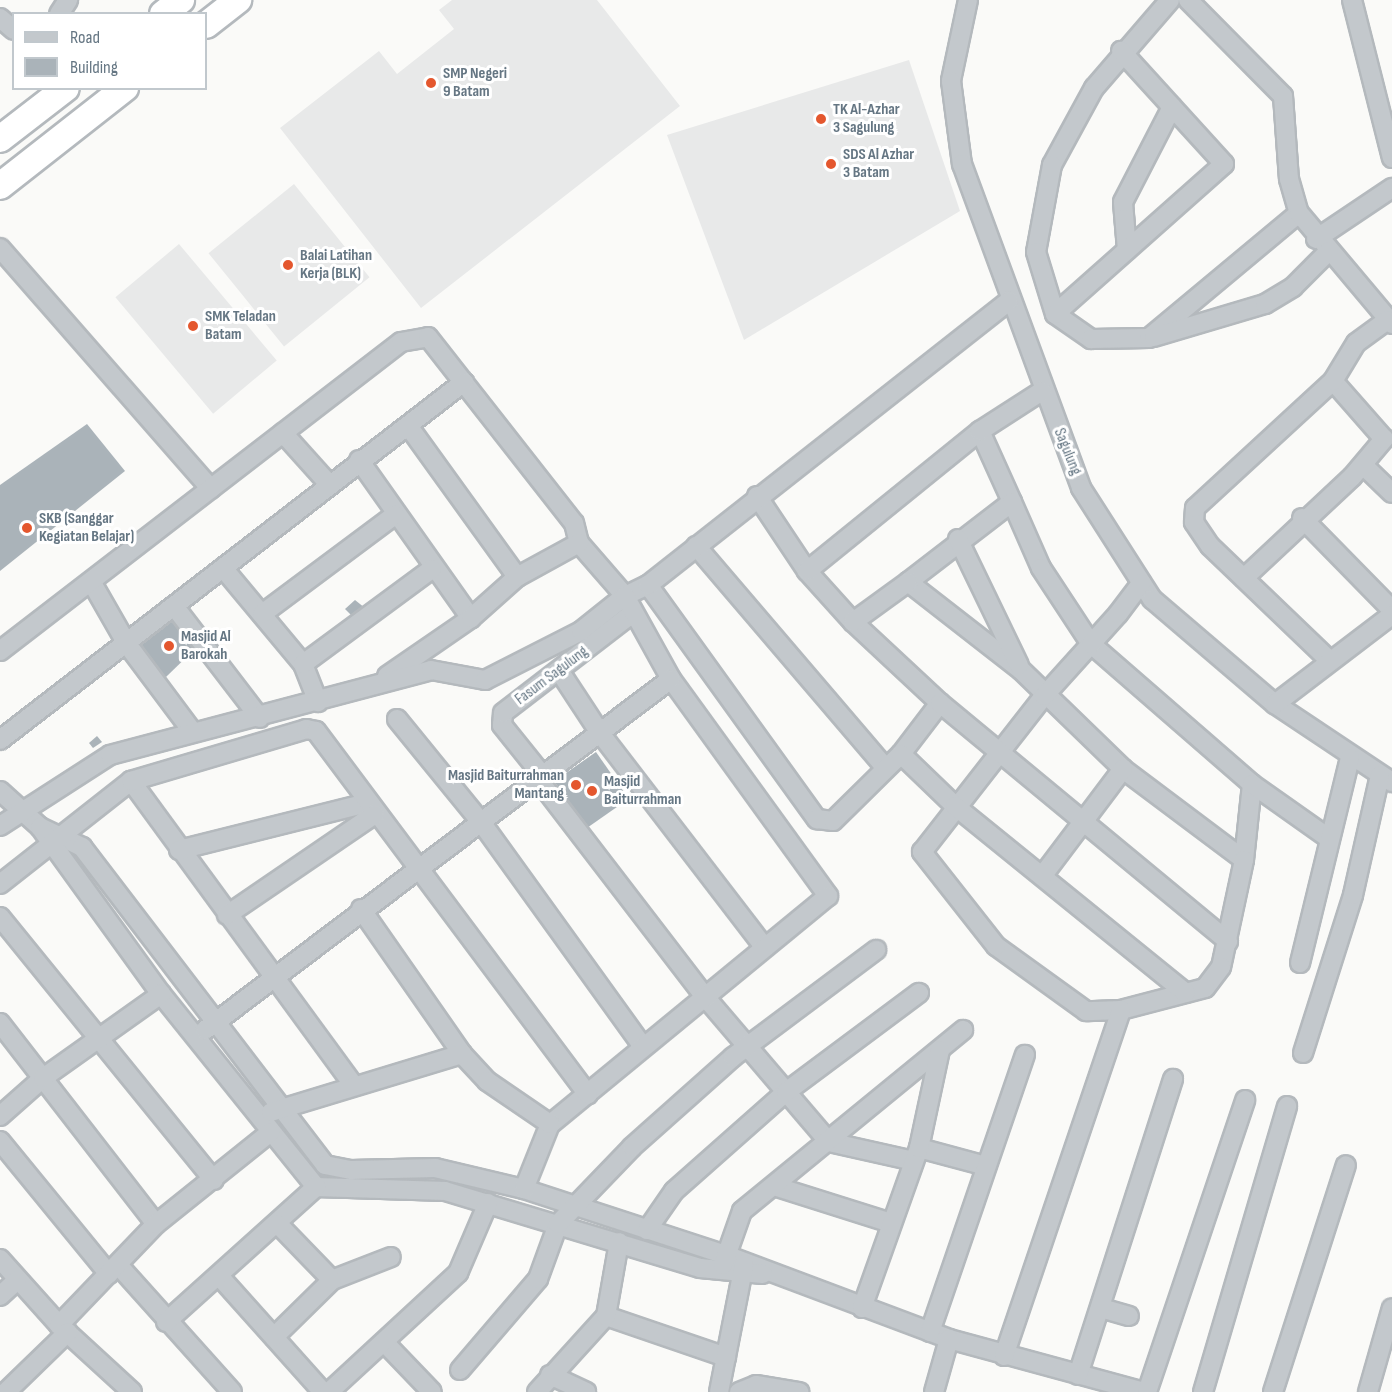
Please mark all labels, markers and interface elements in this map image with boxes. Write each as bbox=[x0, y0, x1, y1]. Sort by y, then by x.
legend bbox=[12, 12, 207, 90]
text: Road bbox=[70, 27, 100, 48]
text: Building bbox=[70, 57, 118, 78]
place label: SMP Negeri 9 Batam bbox=[443, 64, 507, 102]
marker: SMP Negeri 9 Batam bbox=[424, 76, 438, 90]
place label: TK Al-Azhar 3 Sagulung bbox=[833, 100, 900, 138]
marker: TK Al-Azhar 3 Sagulung bbox=[814, 112, 828, 126]
place label: SDS Al Azhar 3 Batam bbox=[843, 145, 914, 183]
marker: SDS Al Azhar 3 Batam bbox=[824, 157, 838, 171]
place label: Balai Latihan Kerja (BLK) bbox=[300, 246, 372, 284]
marker: Balai Latihan Kerja (BLK) bbox=[281, 258, 295, 272]
place label: SMK Teladan Batam bbox=[205, 307, 276, 345]
marker: SMK Teladan Batam bbox=[186, 319, 200, 333]
street label: Sagulung bbox=[1049, 426, 1085, 478]
place label: SKB (Sanggar Kegiatan Belajar) bbox=[39, 509, 134, 547]
marker: SKB (Sanggar Kegiatan Belajar) bbox=[20, 521, 34, 535]
place label: Masjid Al Barokah bbox=[181, 627, 231, 665]
marker: Masjid Al Barokah bbox=[162, 639, 176, 653]
street label: Fasum Sagulung bbox=[512, 642, 592, 710]
place label: Masjid Baiturrahman Mantang bbox=[448, 766, 564, 804]
place label: Masjid Baiturrahman bbox=[604, 772, 681, 810]
marker: Masjid Baiturrahman Mantang bbox=[569, 778, 583, 792]
marker: Masjid Baiturrahman bbox=[585, 784, 599, 798]

